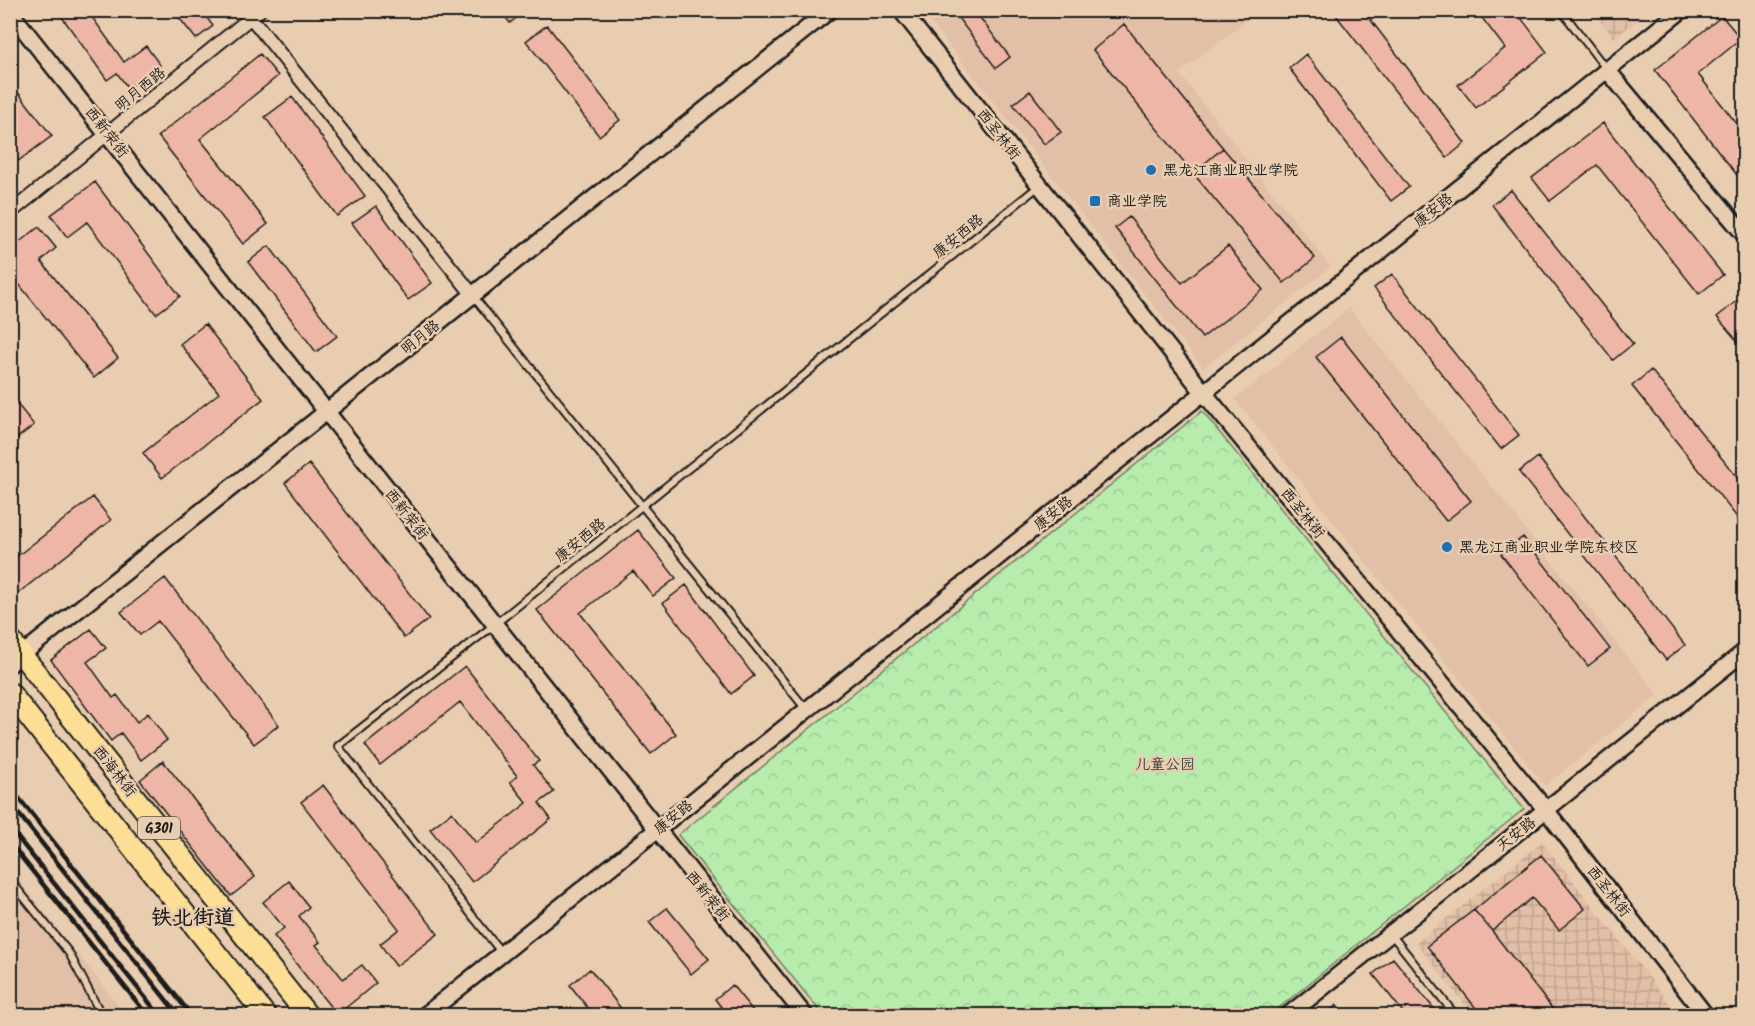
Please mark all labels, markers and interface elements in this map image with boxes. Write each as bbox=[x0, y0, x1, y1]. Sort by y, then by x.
street label: 明月西路 bbox=[110, 62, 172, 118]
street label: 西新荣街 bbox=[78, 102, 134, 164]
street label: 西圣林街 bbox=[970, 104, 1026, 166]
place label: 黑龙江商业职业学院 bbox=[1163, 159, 1298, 183]
marker: 黑龙江商业职业学院 bbox=[1144, 163, 1158, 177]
street label: 康安路 bbox=[1409, 187, 1459, 234]
place label: 商业学院 bbox=[1107, 190, 1167, 214]
marker: 商业学院 bbox=[1088, 194, 1102, 208]
street label: 康安西路 bbox=[928, 209, 990, 265]
street label: 明月路 bbox=[396, 314, 446, 361]
street label: 西圣林街 bbox=[1274, 483, 1330, 545]
street label: 西新荣街 bbox=[378, 484, 434, 546]
street label: 康安路 bbox=[1029, 490, 1079, 537]
street label: 康安西路 bbox=[550, 513, 612, 569]
place label: 黑龙江商业职业学院东校区 bbox=[1459, 536, 1639, 560]
marker: 黑龙江商业职业学院东校区 bbox=[1440, 540, 1454, 554]
street label: 西海林街 bbox=[86, 741, 142, 803]
park label: 儿童公园 bbox=[1135, 753, 1195, 777]
street label: 康安路 bbox=[649, 794, 699, 841]
street label: 天安路 bbox=[1491, 811, 1542, 858]
road number: G301 bbox=[138, 817, 180, 839]
street label: 西圣林街 bbox=[1580, 861, 1636, 923]
street label: 西新荣街 bbox=[679, 866, 735, 928]
district label: 铁北街道 bbox=[151, 902, 235, 935]

